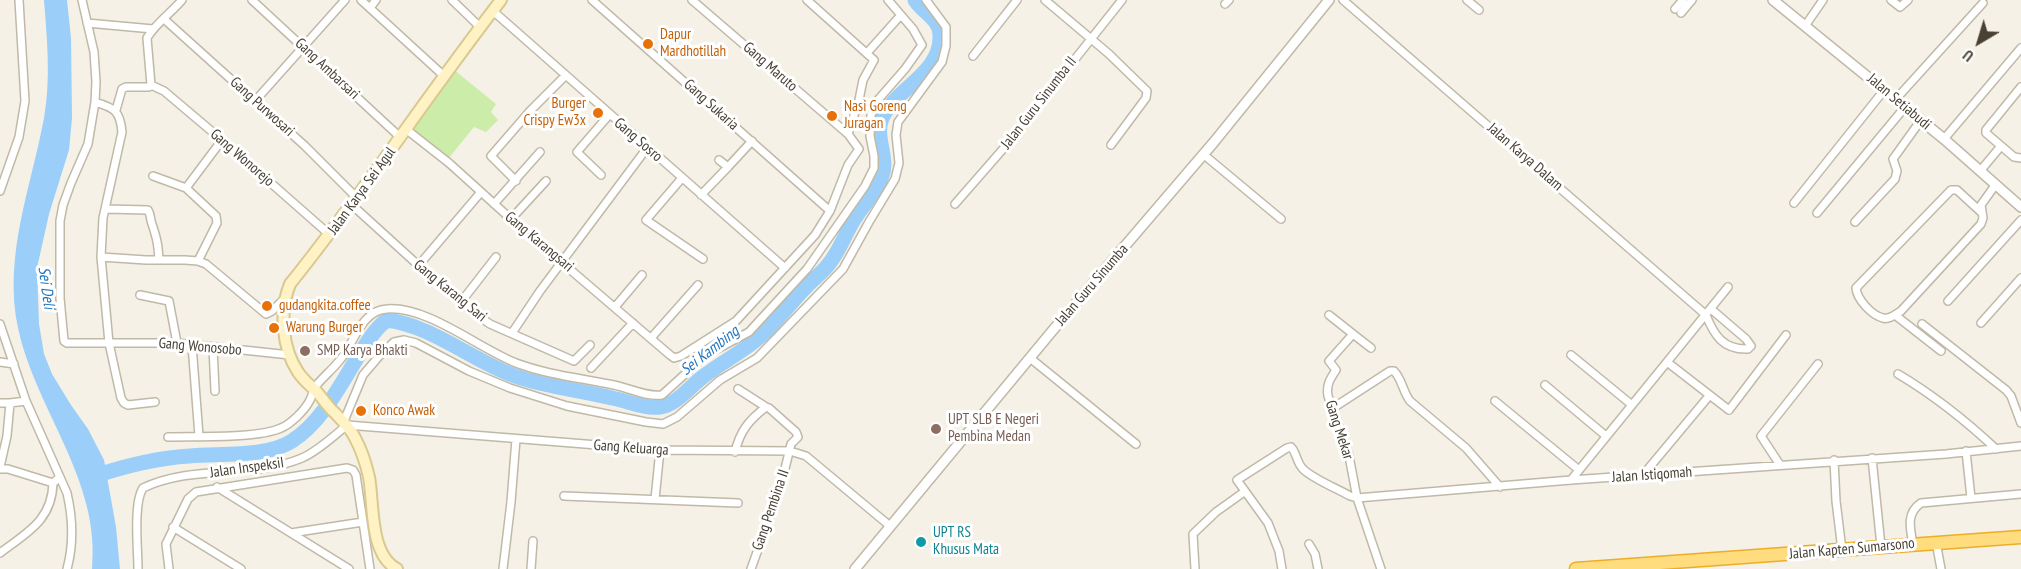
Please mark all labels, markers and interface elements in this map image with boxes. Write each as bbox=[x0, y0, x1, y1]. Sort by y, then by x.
north arrow bbox=[1949, 12, 2009, 72]
place label: Dapur Mardhotillah bbox=[660, 26, 726, 61]
street label: Gang Ambarsari bbox=[291, 35, 363, 103]
marker: Dapur Mardhotillah bbox=[641, 37, 655, 51]
street label: Gang Maruto bbox=[739, 38, 801, 96]
text: U bbox=[1959, 46, 1977, 67]
street label: Jalan Guru Sinumba II bbox=[997, 53, 1081, 153]
street label: Jalan Setiabudi bbox=[1863, 70, 1935, 134]
street label: Gang Purwosari bbox=[226, 73, 298, 141]
street label: Gang Sukaria bbox=[680, 76, 742, 134]
place label: Burger Crispy Ew3x bbox=[523, 95, 586, 130]
place label: Nasi Goreng Juragan bbox=[844, 98, 907, 133]
marker: Burger Crispy Ew3x bbox=[591, 106, 605, 120]
marker: Nasi Goreng Juragan bbox=[825, 109, 839, 123]
street label: Gang Sosro bbox=[610, 114, 666, 166]
street label: Jalan Karya Dalam bbox=[1484, 119, 1566, 195]
street label: Gang Wonorejo bbox=[206, 125, 278, 191]
street label: Jalan Karya Sei Agul bbox=[324, 144, 400, 238]
street label: Gang Karangsari bbox=[501, 208, 577, 276]
street label: Jalan Guru Sinumba bbox=[1052, 241, 1132, 329]
street label: Gang Karang Sari bbox=[410, 256, 490, 326]
water label: Sei Deli bbox=[34, 266, 58, 310]
place label: gudangkita.coffee bbox=[279, 297, 371, 315]
marker: gudangkita.coffee bbox=[260, 299, 274, 313]
place label: Warung Burger bbox=[286, 319, 363, 337]
marker: Warung Burger bbox=[267, 321, 281, 335]
water label: Sei Kambing bbox=[677, 322, 743, 380]
street label: Gang Wonosobo bbox=[158, 334, 242, 360]
place label: SMP Karya Bhakti bbox=[317, 342, 408, 360]
marker: SMP Karya Bhakti bbox=[298, 344, 312, 358]
street label: Gang Mekar bbox=[1321, 398, 1357, 462]
place label: Konco Awak bbox=[373, 402, 435, 420]
marker: Konco Awak bbox=[354, 404, 368, 418]
place label: UPT SLB E Negeri Pembina Medan bbox=[948, 411, 1039, 446]
marker: UPT SLB E Negeri Pembina Medan bbox=[929, 422, 943, 436]
street label: Gang Keluarga bbox=[593, 436, 669, 460]
street label: Jalan InspeksiI bbox=[209, 454, 285, 482]
street label: Jalan Istiqomah bbox=[1611, 463, 1693, 487]
street label: Gang Pembina II bbox=[749, 467, 793, 553]
place label: UPT RS Khusus Mata bbox=[933, 524, 999, 559]
marker: UPT RS Khusus Mata bbox=[914, 535, 928, 549]
street label: Jalan Kapten Sumarsono bbox=[1789, 535, 1915, 563]

